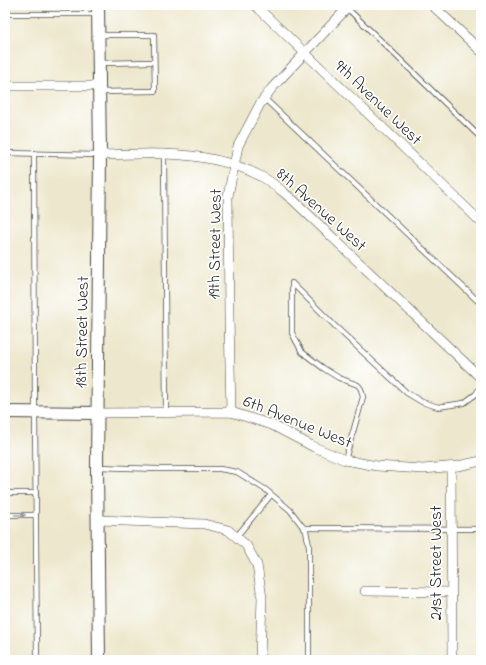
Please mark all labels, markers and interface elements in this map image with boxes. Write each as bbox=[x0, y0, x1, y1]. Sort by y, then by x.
street label: 9th Avenue West bbox=[328, 55, 428, 152]
street label: 8th Avenue West bbox=[270, 162, 372, 258]
street label: 19th Street West bbox=[202, 188, 229, 300]
street label: 18th Street West bbox=[69, 276, 96, 388]
street label: 6th Avenue West bbox=[239, 389, 356, 456]
street label: 21st Street West bbox=[424, 505, 449, 620]
one-way arrow bbox=[14, 512, 27, 518]

